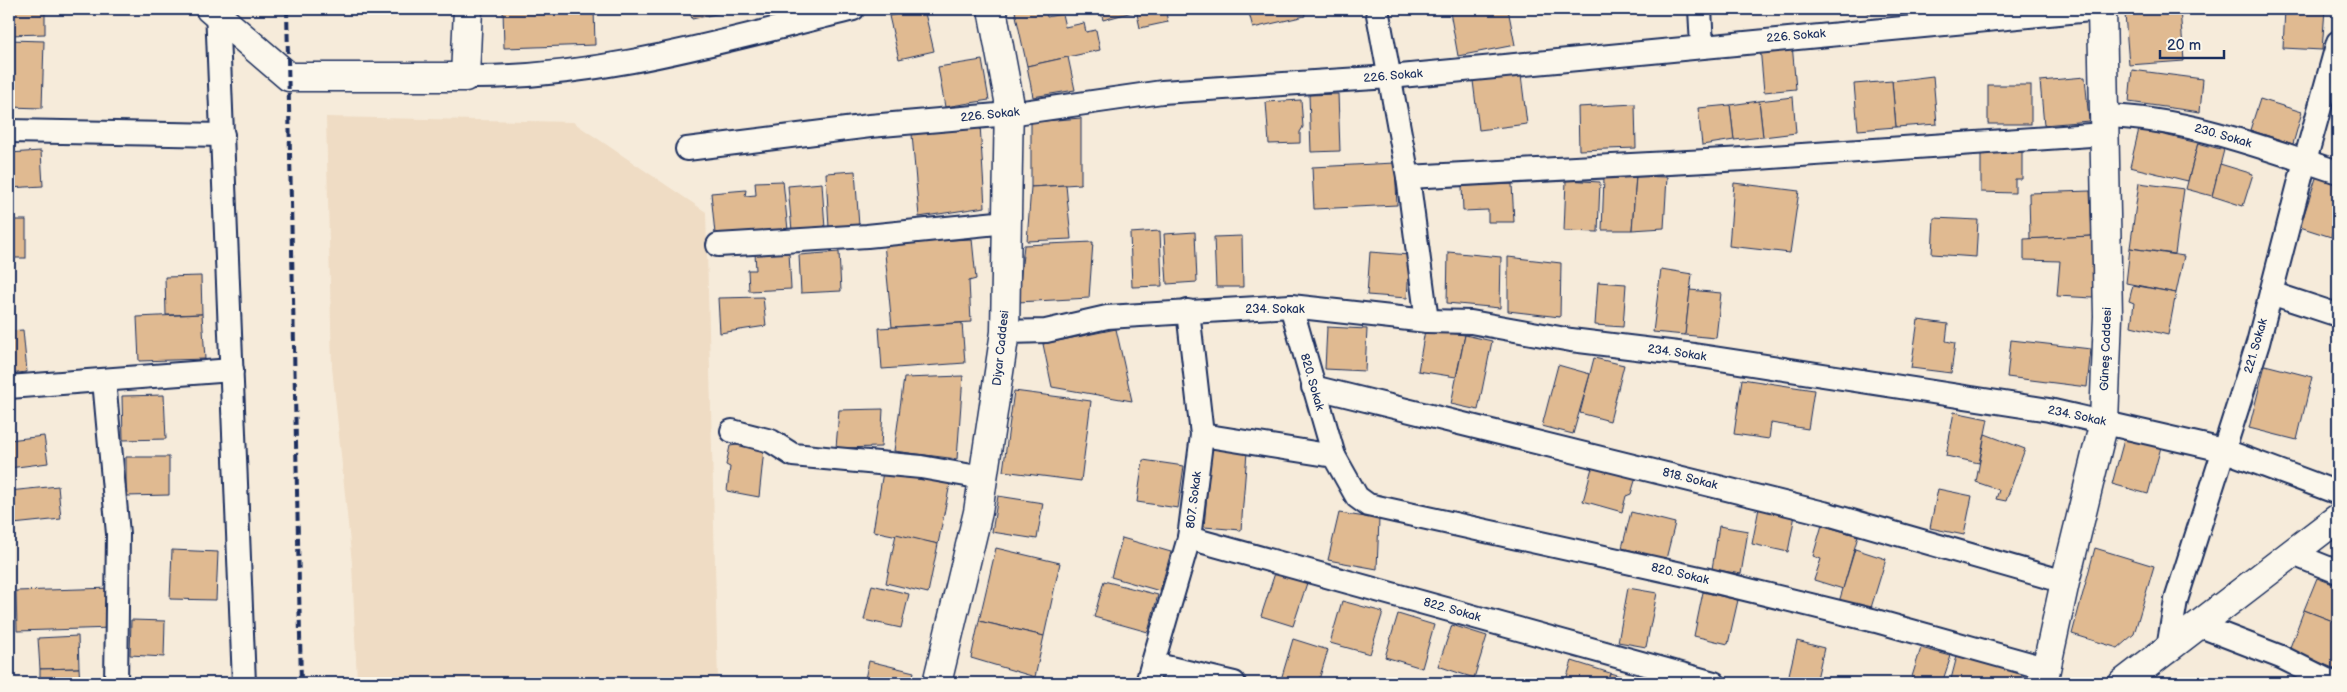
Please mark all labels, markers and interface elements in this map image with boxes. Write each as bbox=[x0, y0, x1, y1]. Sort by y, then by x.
street label: 226. Sokak bbox=[1766, 26, 1826, 46]
scale bar bbox=[2160, 28, 2223, 60]
text: 20 m bbox=[2167, 36, 2201, 55]
street label: 226. Sokak bbox=[1363, 66, 1423, 86]
street label: 226. Sokak bbox=[960, 104, 1020, 126]
street label: 230. Sokak bbox=[2193, 121, 2254, 151]
street label: 234. Sokak bbox=[1245, 302, 1305, 317]
street label: Güneş Caddesi bbox=[2097, 307, 2115, 391]
street label: Diyar Caddesi bbox=[990, 309, 1012, 387]
street label: 221. Sokak bbox=[2241, 317, 2271, 375]
street label: 234. Sokak bbox=[1647, 341, 1708, 365]
street label: 820. Sokak bbox=[1297, 352, 1327, 412]
street label: 234. Sokak bbox=[2046, 402, 2108, 430]
street label: 818. Sokak bbox=[1661, 465, 1719, 493]
street label: 807. Sokak bbox=[1183, 470, 1205, 530]
street label: 820. Sokak bbox=[1650, 560, 1710, 588]
street label: 822. Sokak bbox=[1422, 595, 1483, 625]

